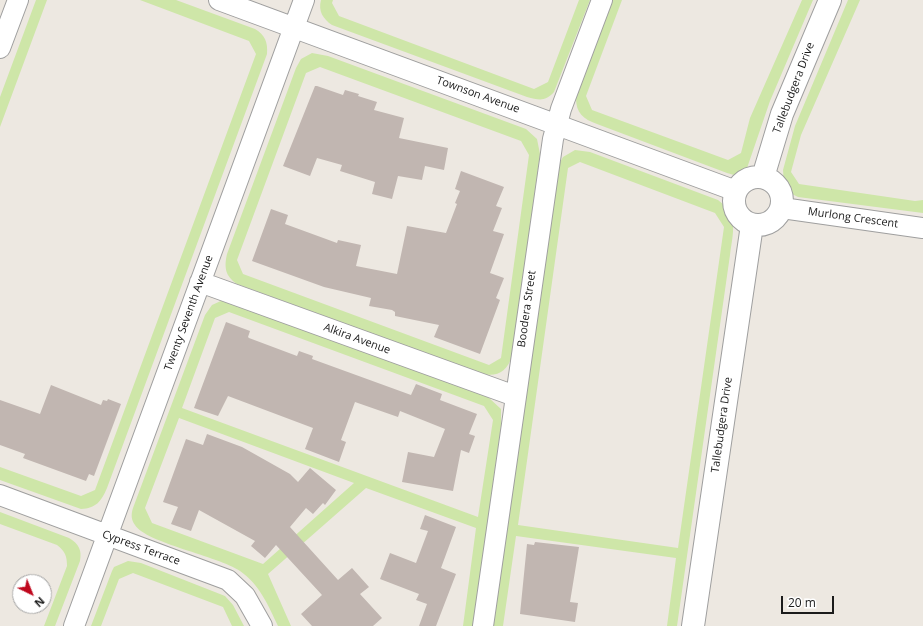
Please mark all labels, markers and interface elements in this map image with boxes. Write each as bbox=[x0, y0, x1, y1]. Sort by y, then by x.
street label: Tallebudgera Drive bbox=[771, 41, 817, 135]
street label: Townson Avenue bbox=[435, 74, 521, 116]
street label: Murlong Crescent bbox=[807, 205, 899, 231]
street label: Twenty Seventh Avenue bbox=[162, 253, 216, 373]
street label: Boodera Street bbox=[515, 270, 539, 348]
street label: Alkira Avenue bbox=[322, 321, 392, 357]
street label: Tallebudgera Drive bbox=[709, 376, 735, 474]
street label: Cypress Terrace bbox=[100, 528, 182, 568]
north arrow bbox=[12, 574, 52, 614]
scale bar bbox=[783, 588, 836, 614]
text: N bbox=[31, 594, 48, 611]
text: 20 m bbox=[788, 594, 816, 611]

